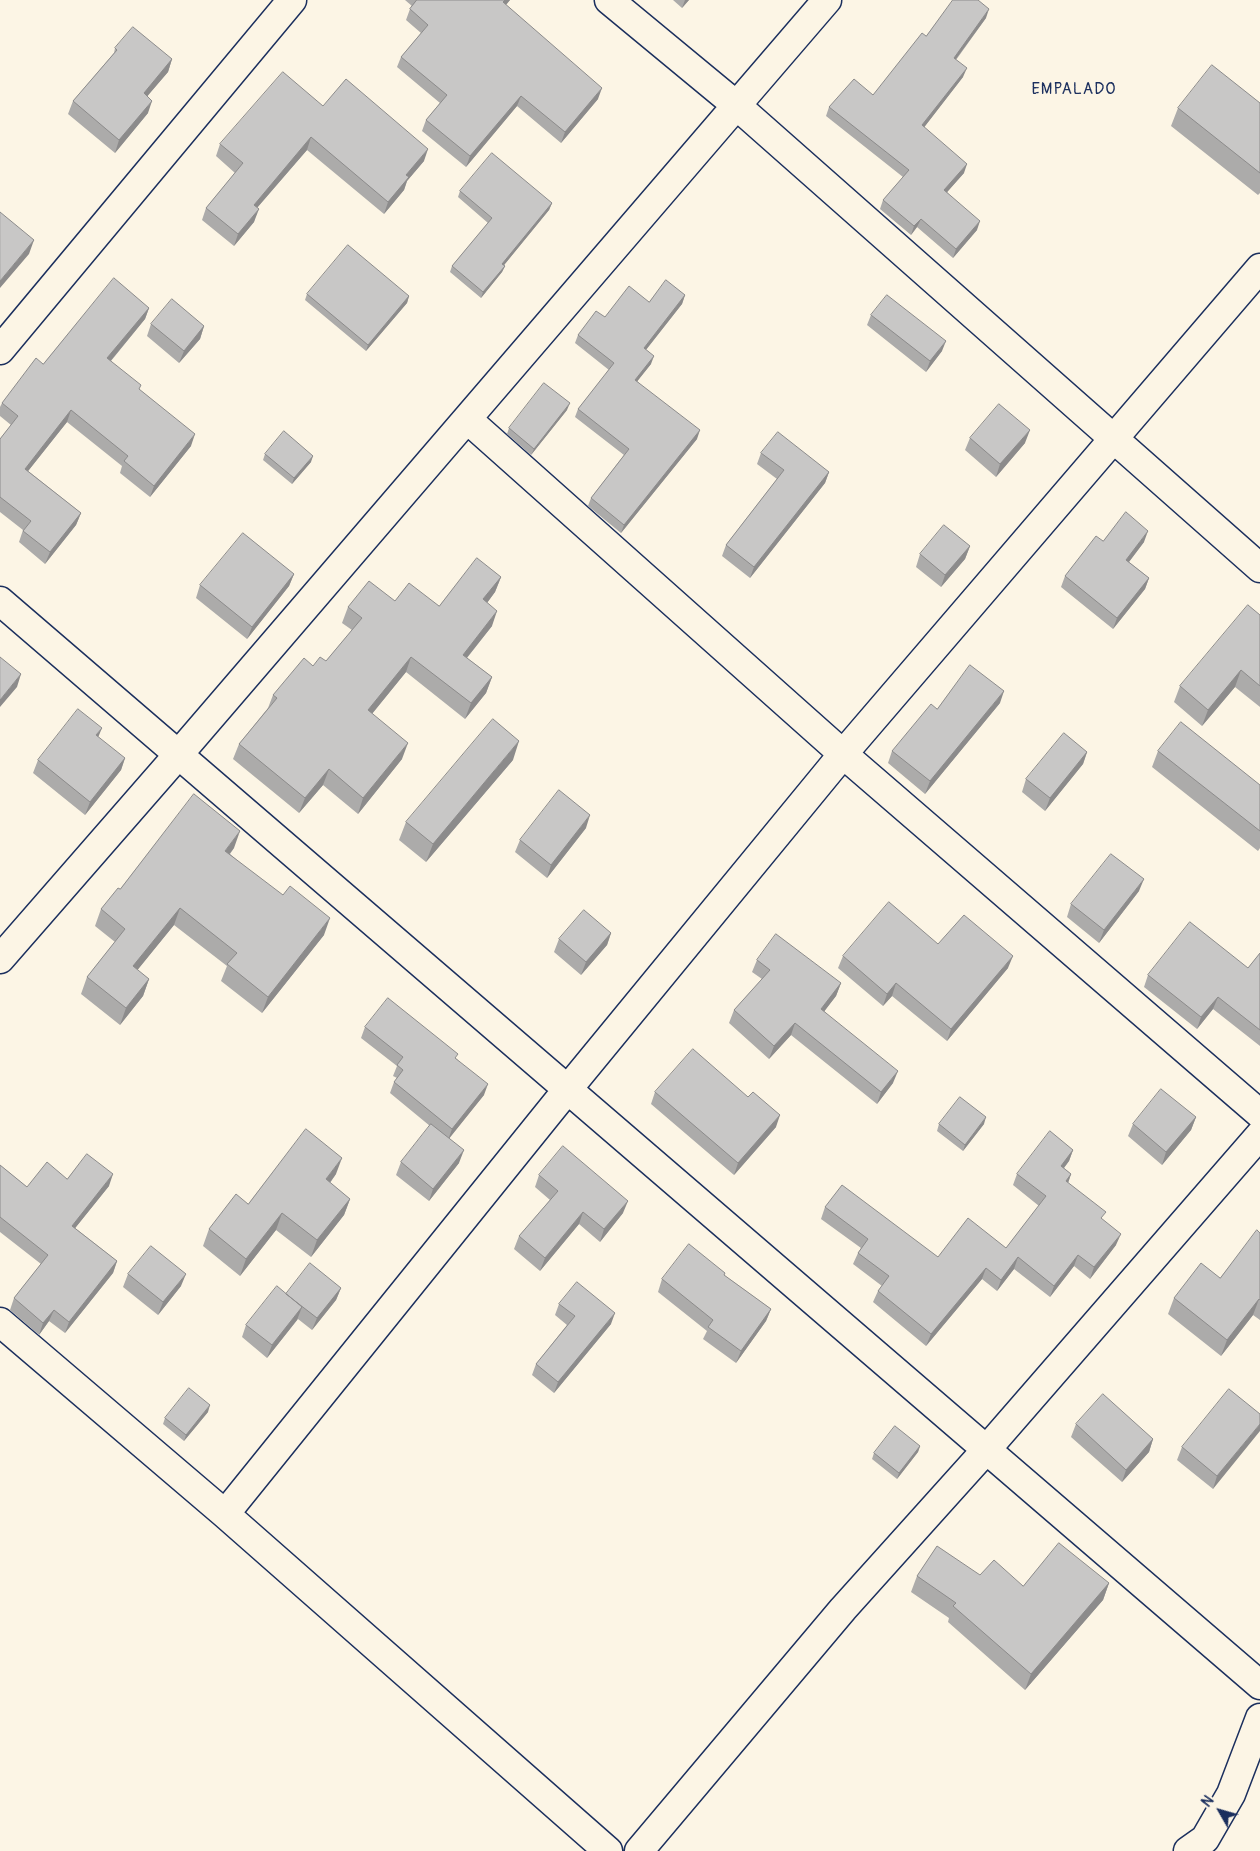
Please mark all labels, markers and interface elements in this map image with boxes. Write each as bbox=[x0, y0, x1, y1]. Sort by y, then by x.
district label: EMPALADO bbox=[1031, 80, 1117, 100]
north arrow bbox=[1195, 1786, 1245, 1836]
text: N bbox=[1198, 1792, 1217, 1810]

